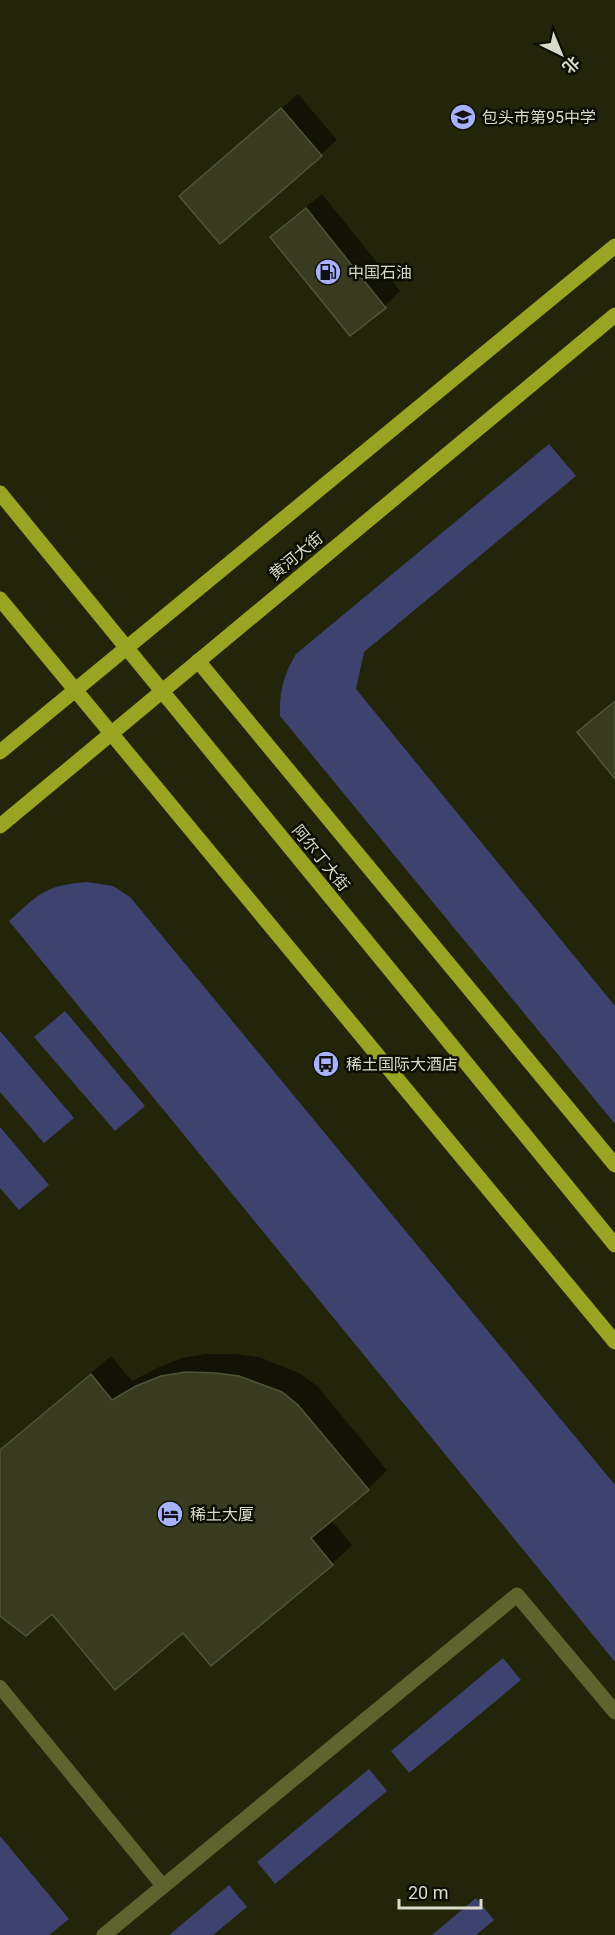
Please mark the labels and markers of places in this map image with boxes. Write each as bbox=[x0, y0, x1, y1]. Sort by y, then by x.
school or university icon: 包头市第95中学 bbox=[448, 102, 478, 132]
place label: 包头市第95中学 bbox=[482, 108, 596, 127]
fuel station icon: 中国石油 bbox=[313, 257, 343, 287]
place label: 中国石油 bbox=[348, 263, 412, 282]
bus stop icon: 稀土国际大酒店 bbox=[311, 1049, 341, 1079]
place label: 稀土国际大酒店 bbox=[346, 1055, 458, 1074]
hotel icon: 稀土大厦 bbox=[155, 1499, 185, 1529]
place label: 稀土大厦 bbox=[190, 1505, 254, 1524]

